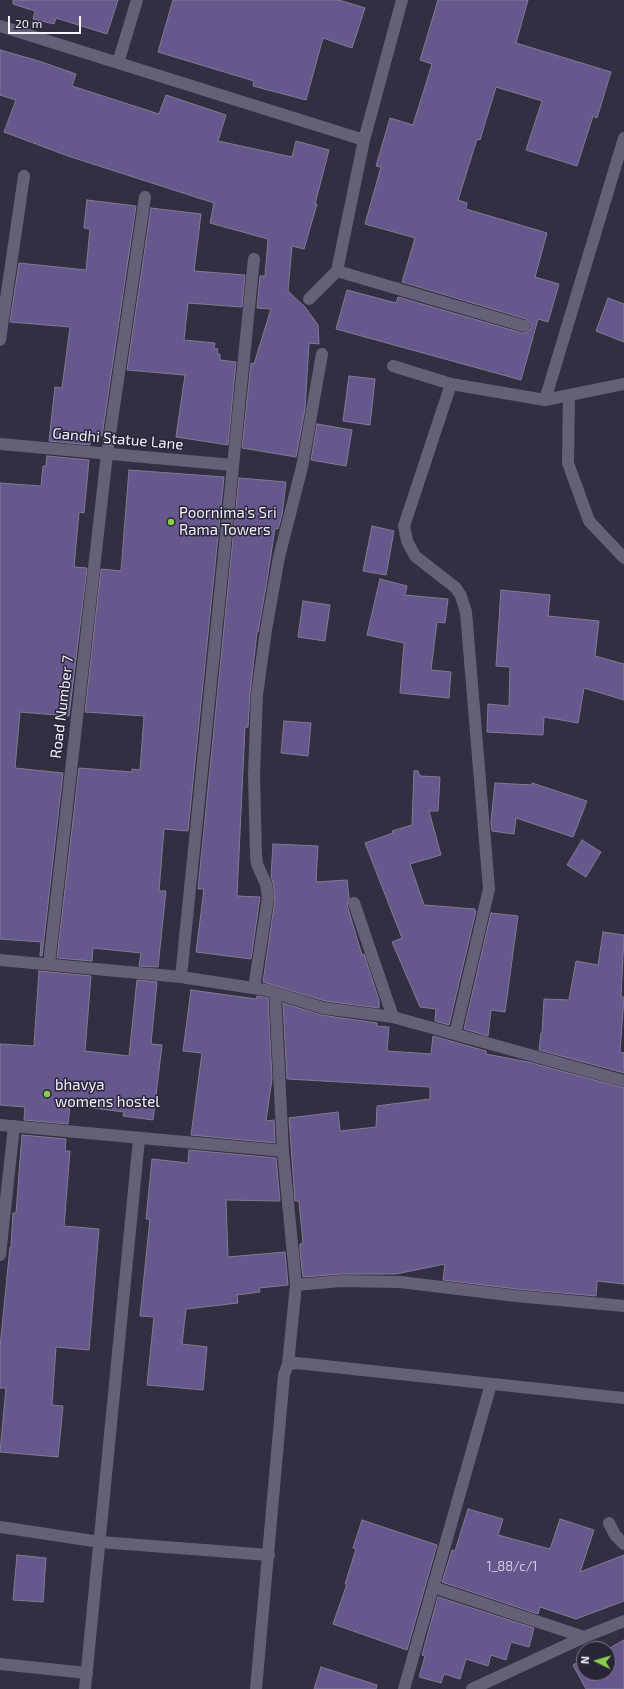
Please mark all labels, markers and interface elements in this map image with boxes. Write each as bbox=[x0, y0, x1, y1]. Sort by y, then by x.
scale bar bbox=[10, 8, 83, 34]
text: 20 m bbox=[15, 16, 42, 30]
street label: Gandhi Statue Lane bbox=[52, 424, 184, 454]
place label: Poornima's Sri Rama Towers bbox=[179, 504, 277, 539]
marker: Poornima's Sri Rama Towers bbox=[166, 517, 176, 527]
street label: Road Number 7 bbox=[47, 654, 77, 760]
place label: bhavya womens hostel bbox=[55, 1076, 160, 1111]
marker: bhavya womens hostel bbox=[42, 1089, 52, 1099]
house number: 1_88/c/1 bbox=[486, 1559, 538, 1575]
north arrow bbox=[576, 1641, 616, 1681]
text: N bbox=[578, 1655, 591, 1665]

